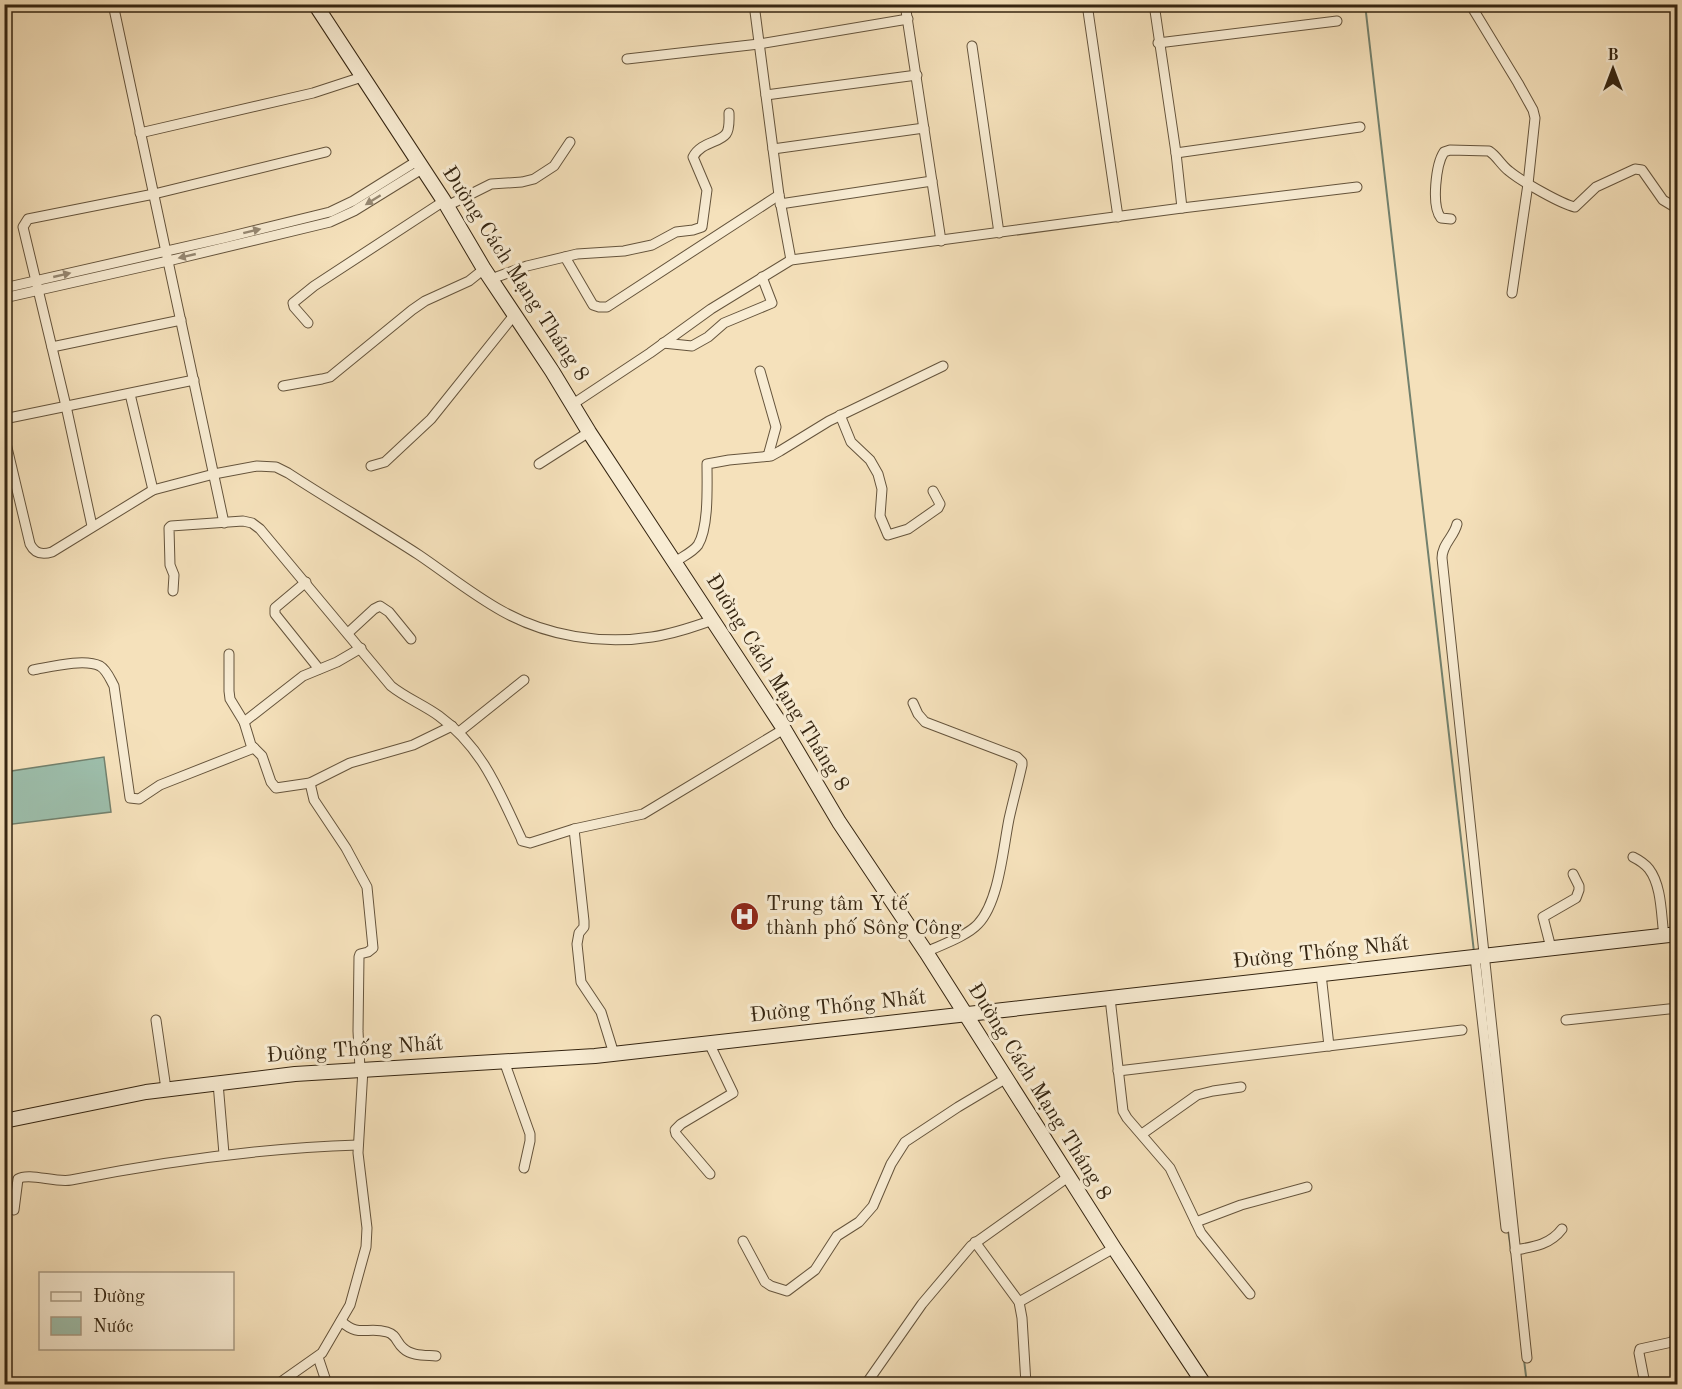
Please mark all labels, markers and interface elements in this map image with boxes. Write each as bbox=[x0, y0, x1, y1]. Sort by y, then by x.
north arrow bbox=[1583, 39, 1643, 99]
text: B bbox=[1607, 48, 1619, 64]
street label: Đường Cách Mạng Tháng 8 bbox=[438, 163, 592, 385]
one-way arrow bbox=[364, 195, 381, 206]
one-way arrow bbox=[242, 226, 261, 236]
one-way arrow bbox=[178, 252, 196, 262]
one-way arrow bbox=[52, 269, 71, 279]
street label: Đường Cách Mạng Tháng 8 bbox=[702, 571, 852, 795]
place label: Trung tâm Y tế thành phố Sông Công bbox=[766, 893, 962, 939]
hospital icon: Trung tâm Y tế thành phố Sông Công bbox=[729, 900, 761, 932]
street label: Đường Thống Nhất bbox=[1232, 932, 1410, 973]
street label: Đường Cách Mạng Tháng 8 bbox=[964, 980, 1114, 1204]
street label: Đường Thống Nhất bbox=[749, 986, 927, 1027]
street label: Đường Thống Nhất bbox=[266, 1032, 444, 1067]
legend bbox=[39, 1272, 234, 1350]
text: Đường bbox=[93, 1288, 145, 1306]
text: Nước bbox=[93, 1318, 133, 1336]

